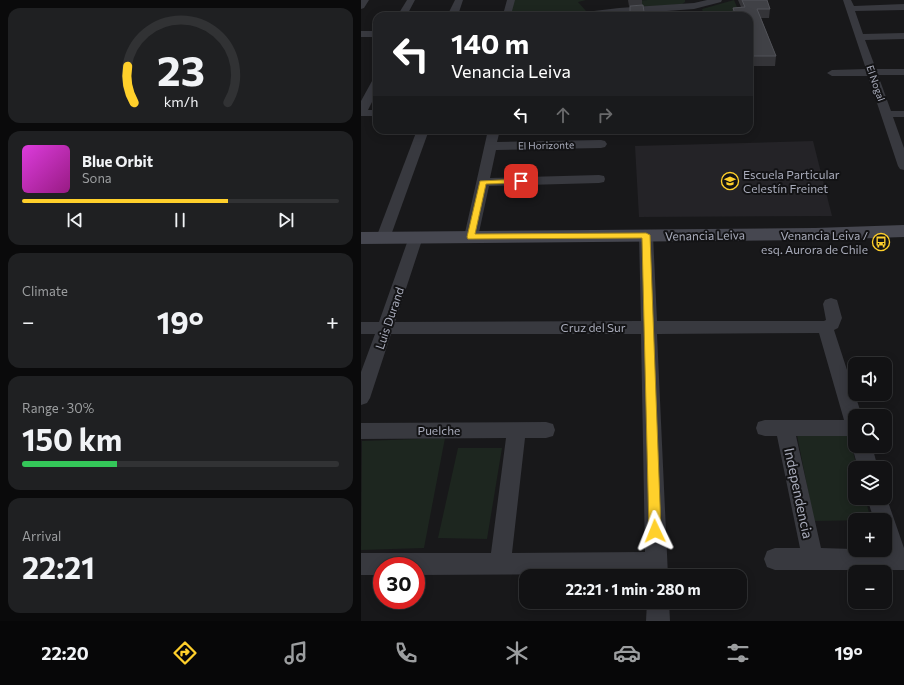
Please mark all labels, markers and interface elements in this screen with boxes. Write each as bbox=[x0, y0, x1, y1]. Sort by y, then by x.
text: 140 m bbox=[451, 26, 529, 60]
icon: left bbox=[385, 28, 437, 80]
text: 23 bbox=[157, 44, 204, 95]
text: Venancia Leiva bbox=[451, 60, 571, 82]
street label: El Nogal bbox=[864, 64, 888, 102]
text: km/h bbox=[163, 92, 198, 110]
icon: left bbox=[510, 104, 532, 126]
icon: ahead bbox=[552, 104, 574, 126]
icon: right bbox=[594, 104, 616, 126]
street label: El Horizonte bbox=[518, 139, 574, 151]
text: Blue Orbit bbox=[82, 152, 153, 170]
pin bbox=[504, 164, 538, 198]
place label: Escuela Particular Celestín Freinet bbox=[743, 167, 840, 195]
text: Sona bbox=[82, 170, 112, 186]
icon: arrive bbox=[510, 170, 532, 192]
school or university icon: Escuela Particular Celestín Freinet bbox=[720, 171, 740, 191]
icon: previous bbox=[64, 209, 86, 231]
icon: pause bbox=[169, 209, 191, 231]
icon: next bbox=[275, 209, 297, 231]
street label: Venancia Leiva bbox=[665, 227, 745, 243]
place label: Venancia Leiva / esq. Aurora de Chile bbox=[761, 228, 868, 256]
bus stop icon: Venancia Leiva / esq. Aurora de Chile bbox=[871, 232, 891, 252]
text: Climate bbox=[22, 283, 68, 299]
street label: Luis Durand bbox=[372, 285, 406, 351]
text: 19° bbox=[157, 303, 204, 340]
text: − bbox=[22, 308, 35, 335]
text: + bbox=[326, 308, 339, 335]
street label: Cruz del Sur bbox=[560, 320, 626, 334]
map controls bbox=[848, 357, 892, 609]
button: sound bbox=[848, 357, 892, 401]
text: Range · 30% bbox=[22, 400, 94, 416]
button: search bbox=[848, 409, 892, 453]
text: 150 km bbox=[22, 420, 122, 457]
street label: Puelche bbox=[418, 423, 460, 437]
street label: Independencia bbox=[781, 446, 817, 540]
button: layers bbox=[848, 461, 892, 505]
position arrow bbox=[634, 510, 676, 552]
button: + bbox=[848, 513, 892, 557]
text: Arrival bbox=[22, 528, 61, 544]
text: 22:21 bbox=[22, 548, 95, 585]
speed limit sign: 30 bbox=[373, 557, 425, 609]
button: − bbox=[848, 565, 892, 609]
text: 22:21 · 1 min · 280 m bbox=[566, 580, 701, 598]
icon: directions bbox=[171, 639, 199, 667]
icon: music bbox=[282, 639, 310, 667]
icon: phone bbox=[392, 639, 420, 667]
icon: climate bbox=[503, 639, 531, 667]
icon: car bbox=[613, 639, 641, 667]
icon: filters bbox=[724, 639, 752, 667]
text: 22:20 bbox=[41, 642, 89, 664]
text: 19° bbox=[834, 642, 863, 664]

